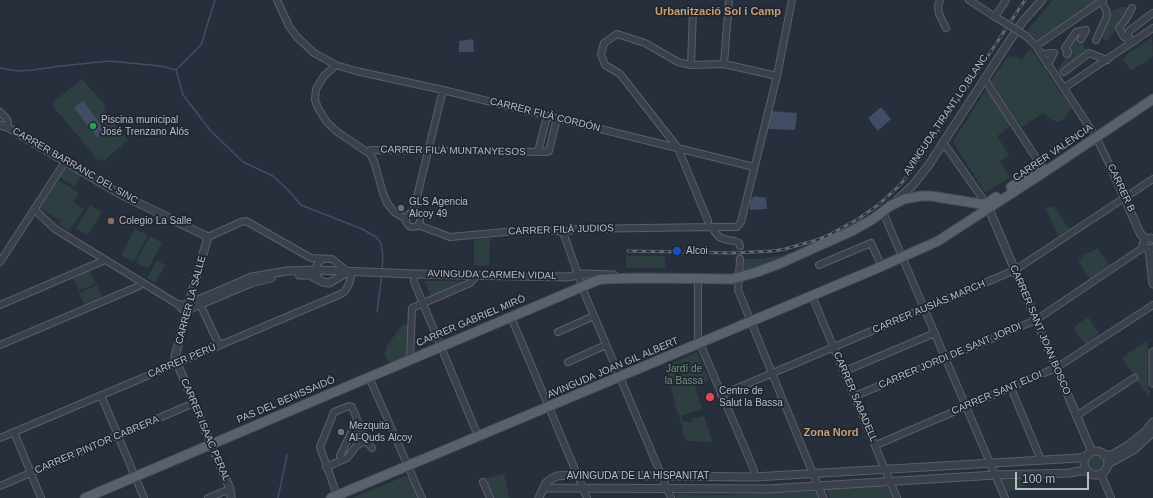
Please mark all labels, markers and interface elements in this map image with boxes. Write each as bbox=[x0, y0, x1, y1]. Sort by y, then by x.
district label: Urbanització Sol i Camp bbox=[655, 5, 781, 19]
street label: AVINGUDA TIRANT LO BLANC bbox=[901, 53, 991, 177]
street label: CARRER FILÀ CORDÓN bbox=[489, 95, 601, 135]
place label: Piscina municipal José Trenzano Alós bbox=[101, 114, 189, 138]
marker: Piscina municipal José Trenzano Alós bbox=[88, 121, 98, 131]
street label: CARRER VALÈNCIA bbox=[1011, 122, 1095, 184]
street label: CARRER BARRANC DEL SINC bbox=[10, 125, 140, 207]
street label: CARRER FILÀ MUNTANYESOS bbox=[380, 144, 526, 158]
street label: CARRER B bbox=[1105, 162, 1137, 214]
place label: GLS Agencia Alcoy 49 bbox=[409, 196, 468, 220]
marker: GLS Agencia Alcoy 49 bbox=[396, 203, 406, 213]
place label: Colegio La Salle bbox=[119, 215, 192, 227]
marker: Colegio La Salle bbox=[106, 216, 116, 226]
street label: CARRER FILÀ JUDIOS bbox=[508, 222, 614, 238]
marker: Alcoi bbox=[671, 245, 683, 257]
place label: Alcoi bbox=[686, 245, 708, 257]
street label: CARRER LA SALLE bbox=[173, 254, 209, 346]
street label: CARRER SANT JOAN BOSCO bbox=[1007, 263, 1073, 397]
street label: AVINGUDA CARMEN VIDAL bbox=[427, 268, 557, 282]
street label: CARRER AUSIÀS MARCH bbox=[871, 278, 987, 336]
street label: CARRER GABRIEL MIRÓ bbox=[415, 293, 527, 349]
street label: CARRER JORDI DE SANT JORDI bbox=[877, 320, 1023, 392]
street label: AVINGUDA JOAN GIL ALBERT bbox=[546, 335, 680, 401]
street label: CARRER PERÚ bbox=[146, 341, 218, 381]
street label: CARRER SABADELL bbox=[831, 350, 879, 444]
park label: Jardí de la Bassa bbox=[665, 363, 703, 386]
street label: CARRER SANT ELOI bbox=[950, 368, 1044, 418]
street label: PAS DEL BENISSAIDÓ bbox=[235, 374, 337, 426]
street label: CARRER ISAAC PERAL bbox=[178, 377, 232, 483]
place label: Centre de Salut la Bassa bbox=[719, 385, 783, 408]
marker: Centre de Salut la Bassa bbox=[704, 391, 716, 403]
street label: CARRER PINTOR CABRERA bbox=[33, 413, 161, 477]
place label: Mezquita Al-Quds Alcoy bbox=[349, 420, 412, 444]
district label: Zona Nord bbox=[804, 426, 858, 440]
marker: Mezquita Al-Quds Alcoy bbox=[336, 427, 346, 437]
scale bar bbox=[1017, 464, 1091, 490]
street label: AVINGUDA DE LA HISPANITAT bbox=[567, 470, 709, 482]
text: 100 m bbox=[1022, 472, 1055, 486]

